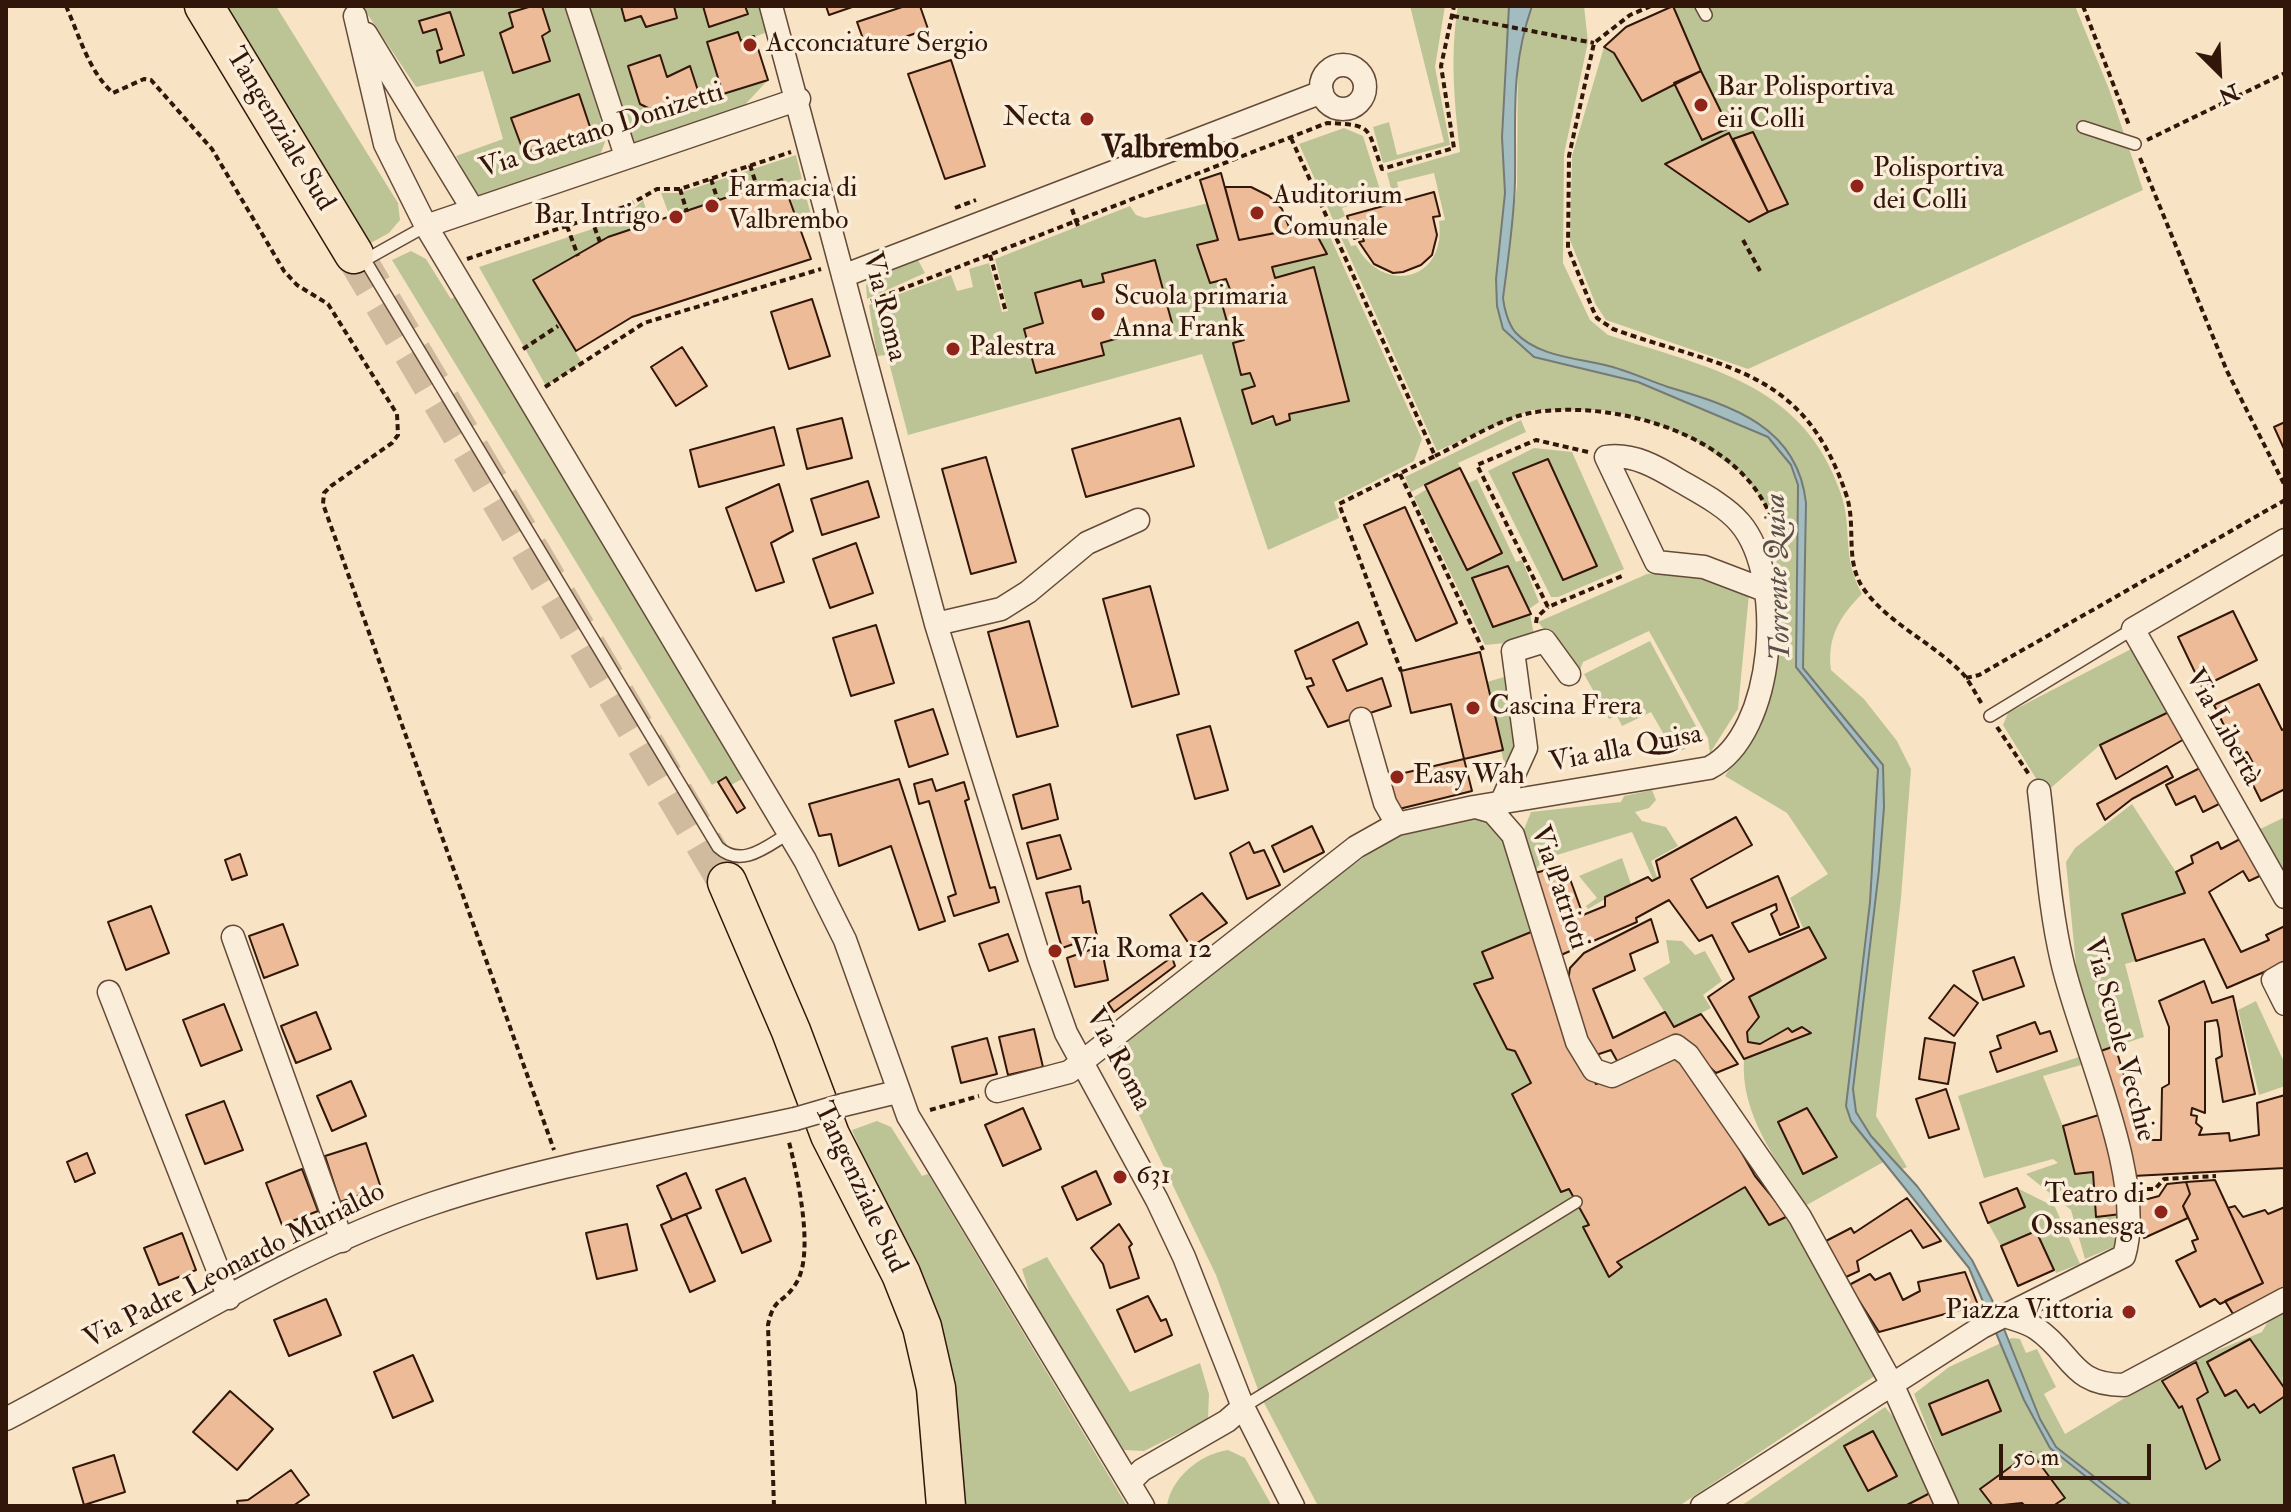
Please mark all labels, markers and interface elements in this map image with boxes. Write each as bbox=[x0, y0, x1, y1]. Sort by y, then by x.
place label: Acconciature Sergio bbox=[766, 28, 988, 62]
north arrow bbox=[2179, 32, 2259, 112]
marker: Acconciature Sergio bbox=[741, 36, 759, 54]
street label: Tangenziale Sud bbox=[217, 42, 341, 218]
place label: Bar Polisportiva eii Colli bbox=[1717, 72, 1894, 138]
street label: Via Gaetano Donizetti bbox=[476, 77, 728, 187]
text: N bbox=[2214, 77, 2243, 111]
marker: Bar Polisportiva eii Colli bbox=[1692, 96, 1710, 114]
place label: Necta bbox=[1003, 102, 1071, 136]
marker: Necta bbox=[1078, 110, 1096, 128]
district label: Valbrembo bbox=[1101, 131, 1239, 169]
place label: Polisportiva dei Colli bbox=[1873, 153, 2004, 219]
place label: Farmacia di Valbrembo bbox=[728, 173, 857, 239]
marker: Polisportiva dei Colli bbox=[1848, 177, 1866, 195]
place label: Auditorium Comunale bbox=[1273, 180, 1403, 246]
marker: Farmacia di Valbrembo bbox=[703, 197, 721, 215]
place label: Bar Intrigo bbox=[534, 200, 660, 234]
marker: Auditorium Comunale bbox=[1248, 204, 1266, 222]
marker: Bar Intrigo bbox=[667, 208, 685, 226]
street label: Via Roma bbox=[853, 249, 913, 365]
place label: Scuola primaria Anna Frank bbox=[1114, 281, 1288, 347]
marker: Scuola primaria Anna Frank bbox=[1089, 305, 1107, 323]
place label: Palestra bbox=[969, 332, 1056, 366]
marker: Palestra bbox=[944, 340, 962, 358]
water label: Torrente Quisa bbox=[1759, 493, 1801, 661]
street label: Via Libertà bbox=[2176, 664, 2268, 792]
place label: Cascina Frera bbox=[1489, 691, 1642, 725]
marker: Cascina Frera bbox=[1464, 699, 1482, 717]
street label: Via alla Quisa bbox=[1547, 719, 1705, 781]
place label: Easy Wah bbox=[1413, 760, 1525, 794]
marker: Easy Wah bbox=[1388, 768, 1406, 786]
street label: Via Patrioti bbox=[1521, 822, 1595, 954]
place label: Via Roma 12 bbox=[1071, 934, 1212, 968]
street label: Via Scuole Vecchie bbox=[2075, 935, 2161, 1145]
marker: Via Roma 12 bbox=[1046, 942, 1064, 960]
street label: Via Roma bbox=[1076, 1003, 1158, 1117]
street label: Tangenziale Sud bbox=[805, 1097, 913, 1279]
place label: 631 bbox=[1136, 1160, 1171, 1194]
marker: 631 bbox=[1111, 1168, 1129, 1186]
street label: Via Padre Leonardo Murialdo bbox=[79, 1176, 391, 1358]
place label: Teatro di Ossanesga bbox=[2030, 1179, 2145, 1245]
marker: Teatro di Ossanesga bbox=[2152, 1203, 2170, 1221]
place label: Piazza Vittoria bbox=[1945, 1295, 2113, 1329]
marker: Piazza Vittoria bbox=[2120, 1303, 2138, 1321]
scale bar bbox=[2003, 1428, 2155, 1478]
text: 50 m bbox=[2013, 1442, 2059, 1473]

